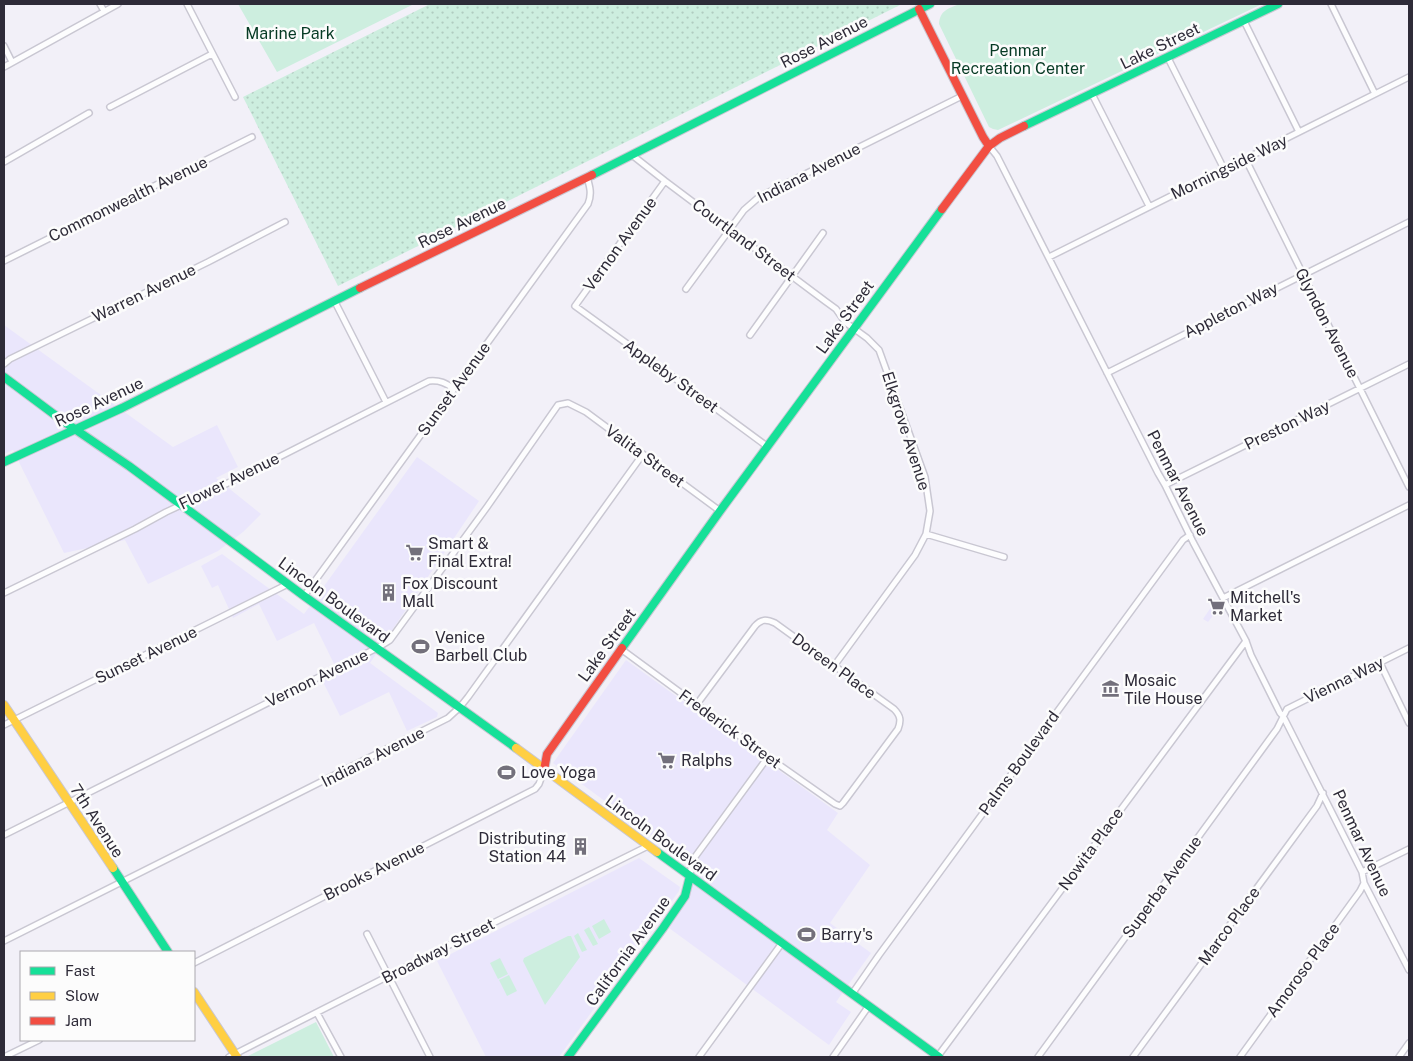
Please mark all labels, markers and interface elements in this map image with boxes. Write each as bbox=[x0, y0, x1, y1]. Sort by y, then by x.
street label: Rose Avenue bbox=[777, 12, 871, 72]
street label: Lake Street bbox=[1117, 19, 1203, 73]
park label: Marine Park bbox=[245, 24, 335, 43]
park label: Penmar Recreation Center bbox=[951, 41, 1085, 78]
street label: Morningside Way bbox=[1168, 130, 1291, 203]
street label: Indiana Avenue bbox=[754, 139, 864, 207]
street label: Commonwealth Avenue bbox=[45, 152, 211, 246]
street label: Vernon Avenue bbox=[579, 193, 661, 295]
street label: Rose Avenue bbox=[415, 194, 509, 252]
street label: Courtland Street bbox=[688, 195, 800, 285]
street label: Warren Avenue bbox=[89, 260, 199, 326]
street label: Glyndon Avenue bbox=[1291, 265, 1363, 381]
street label: Lake Street bbox=[812, 277, 878, 357]
street label: Appleton Way bbox=[1181, 278, 1282, 342]
street label: Appleby Street bbox=[620, 335, 722, 417]
street label: Sunset Avenue bbox=[414, 338, 494, 440]
street label: Elkgrove Avenue bbox=[878, 369, 934, 493]
street label: Rose Avenue bbox=[52, 373, 146, 431]
street label: Preston Way bbox=[1241, 396, 1333, 454]
street label: Valita Street bbox=[602, 421, 688, 491]
street label: Penmar Avenue bbox=[1143, 427, 1213, 539]
street label: Flower Avenue bbox=[176, 448, 282, 514]
place label: Smart & Final Extra! bbox=[428, 534, 512, 571]
supermarket icon: Smart & Final Extra! bbox=[404, 542, 424, 562]
street label: Lincoln Boulevard bbox=[275, 553, 393, 647]
place label: Fox Discount Mall bbox=[402, 574, 498, 611]
building icon: Fox Discount Mall bbox=[378, 582, 398, 602]
place label: Mitchell's Market bbox=[1230, 588, 1301, 625]
supermarket icon: Mitchell's Market bbox=[1206, 596, 1226, 616]
street label: Lake Street bbox=[574, 605, 640, 685]
street label: Sunset Avenue bbox=[92, 622, 200, 688]
place label: Venice Barbell Club bbox=[435, 628, 527, 665]
street label: Doreen Place bbox=[788, 629, 880, 703]
sports icon: Venice Barbell Club bbox=[411, 636, 431, 656]
street label: Vernon Avenue bbox=[263, 645, 371, 711]
street label: Vienna Way bbox=[1301, 652, 1387, 707]
place label: Mosaic Tile House bbox=[1124, 671, 1202, 708]
museum icon: Mosaic Tile House bbox=[1100, 679, 1120, 699]
street label: Frederick Street bbox=[675, 686, 785, 772]
street label: Palms Boulevard bbox=[975, 707, 1063, 819]
street label: Indiana Avenue bbox=[318, 723, 428, 791]
supermarket icon: Ralphs bbox=[657, 750, 677, 770]
place label: Ralphs bbox=[681, 751, 732, 770]
sports icon: Love Yoga bbox=[497, 762, 517, 782]
place label: Love Yoga bbox=[521, 763, 596, 782]
street label: 7th Avenue bbox=[66, 781, 128, 861]
street label: Penmar Avenue bbox=[1329, 786, 1395, 900]
street label: Lincoln Boulevard bbox=[602, 791, 720, 885]
street label: Nowita Place bbox=[1055, 804, 1127, 894]
place label: Distributing Station 44 bbox=[478, 829, 566, 866]
street label: Superba Avenue bbox=[1118, 832, 1206, 942]
street label: Brooks Avenue bbox=[320, 837, 428, 905]
building icon: Distributing Station 44 bbox=[570, 837, 590, 857]
street label: Marco Place bbox=[1194, 883, 1264, 969]
street label: California Avenue bbox=[582, 892, 674, 1010]
street label: Broadway Street bbox=[378, 914, 498, 988]
street label: Amoroso Place bbox=[1262, 919, 1344, 1021]
sports icon: Barry's bbox=[797, 924, 817, 944]
place label: Barry's bbox=[821, 925, 873, 944]
legend bbox=[20, 951, 195, 1041]
text: Fast bbox=[65, 962, 95, 979]
text: Slow bbox=[65, 987, 100, 1004]
text: Jam bbox=[65, 1012, 92, 1029]

